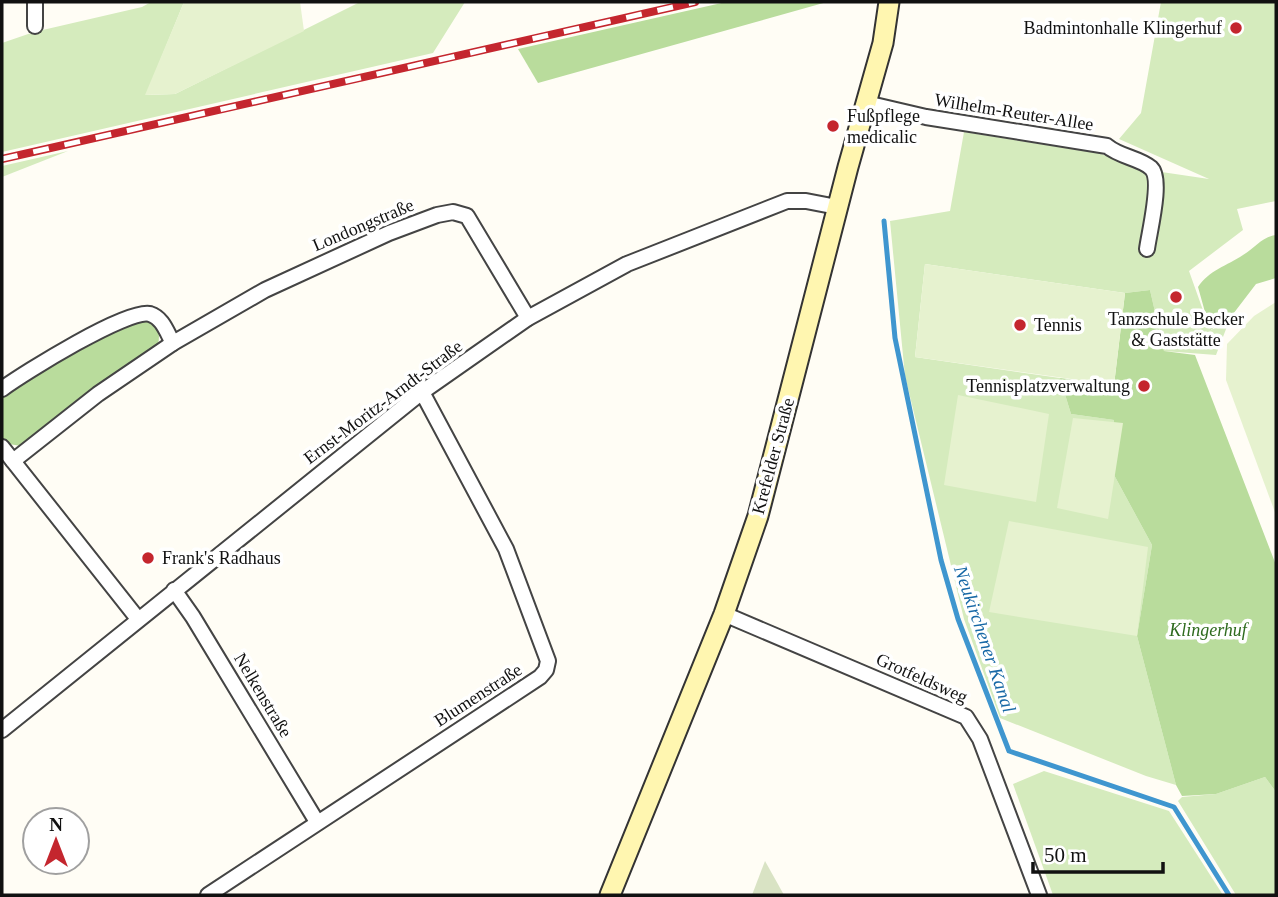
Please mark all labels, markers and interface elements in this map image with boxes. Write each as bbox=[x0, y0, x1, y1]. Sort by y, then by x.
place label: Badmintonhalle Klingerhuf bbox=[1024, 18, 1222, 38]
marker: Badmintonhalle Klingerhuf bbox=[1228, 20, 1244, 36]
street label: Wilhelm-Reuter-Allee bbox=[933, 90, 1095, 134]
place label: Fußpflege medicalic bbox=[847, 106, 920, 147]
marker: Fußpflege medicalic bbox=[825, 118, 841, 134]
street label: Londongstraße bbox=[309, 195, 417, 255]
marker: Tanzschule Becker & Gaststätte bbox=[1168, 289, 1184, 305]
place label: Tanzschule Becker & Gaststätte bbox=[1108, 309, 1244, 350]
place label: Tennis bbox=[1034, 315, 1082, 335]
marker: Tennis bbox=[1012, 317, 1028, 333]
street label: Ernst-Moritz-Arndt-Straße bbox=[300, 336, 466, 468]
place label: Tennisplatzverwaltung bbox=[966, 376, 1130, 396]
marker: Tennisplatzverwaltung bbox=[1136, 378, 1152, 394]
street label: Krefelder Straße bbox=[748, 396, 798, 516]
place label: Frank's Radhaus bbox=[162, 548, 281, 568]
marker: Frank's Radhaus bbox=[140, 550, 156, 566]
water label: Neukirchener Kanal bbox=[950, 562, 1020, 715]
park label: Klingerhuf bbox=[1168, 620, 1250, 640]
street label: Nelkenstraße bbox=[230, 649, 296, 741]
street label: Grotfeldsweg bbox=[873, 649, 971, 707]
street label: Blumenstraße bbox=[431, 659, 525, 731]
north arrow bbox=[21, 806, 91, 876]
text: N bbox=[49, 814, 63, 835]
scale bar bbox=[1033, 830, 1162, 874]
text: 50 m bbox=[1044, 843, 1087, 867]

